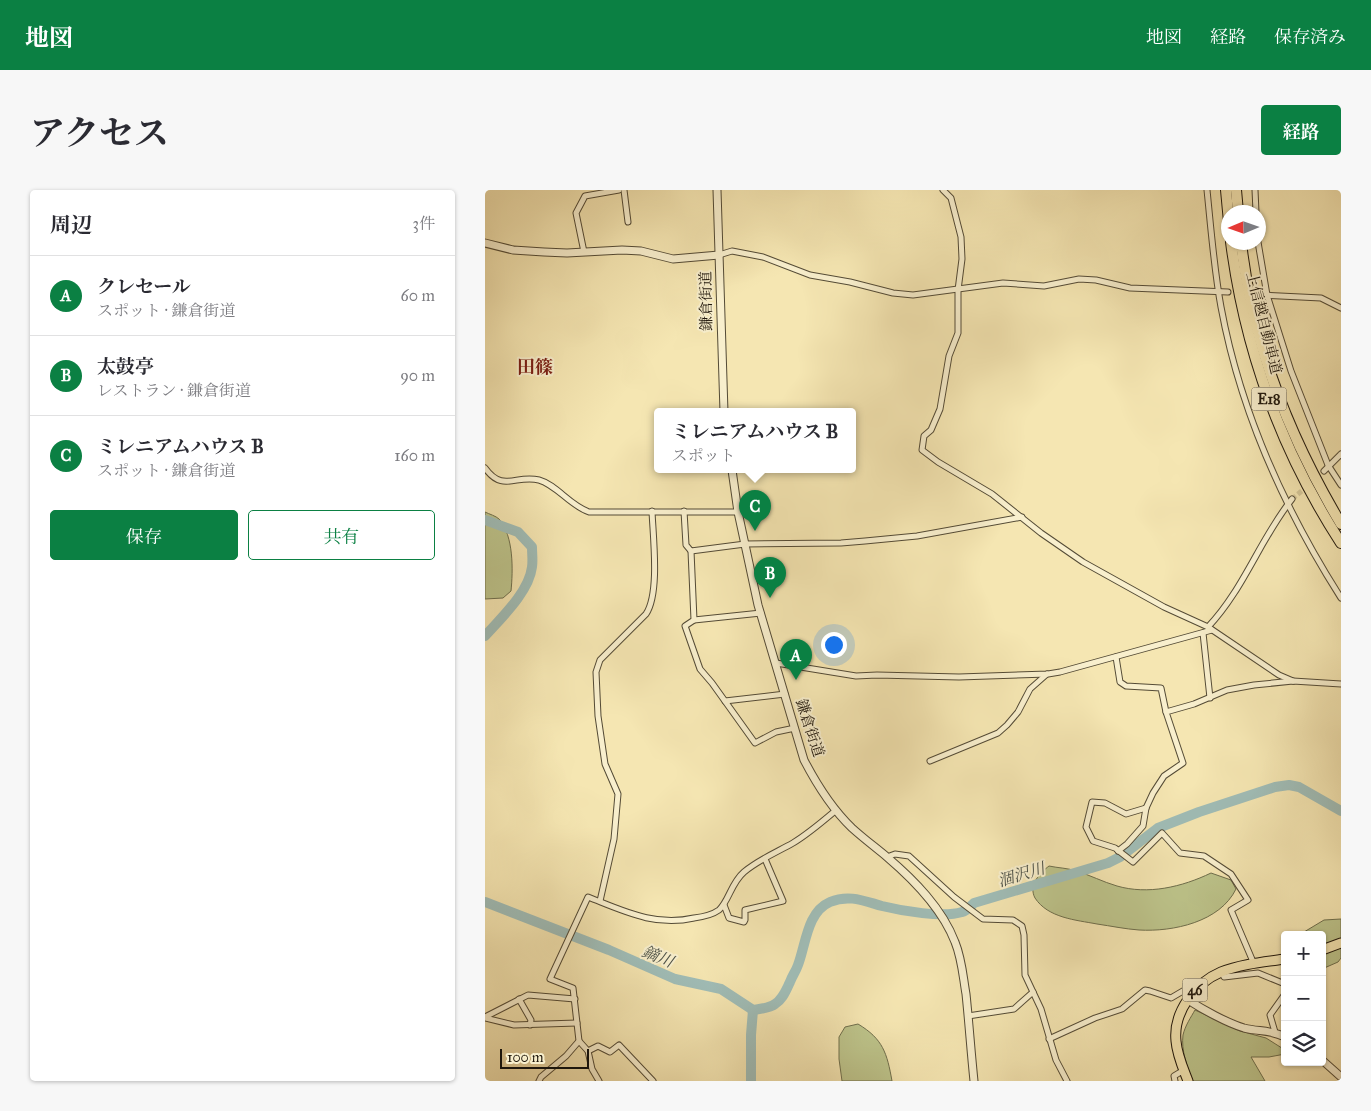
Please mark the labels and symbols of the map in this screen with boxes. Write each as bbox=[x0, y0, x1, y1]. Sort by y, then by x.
north arrow bbox=[1221, 205, 1266, 250]
street label: 上信越自動車道 bbox=[1243, 270, 1285, 376]
street label: 鎌倉街道 bbox=[696, 271, 716, 331]
district label: 田篠 bbox=[517, 356, 553, 378]
road number: E18 bbox=[1251, 388, 1287, 410]
pin: C bbox=[739, 490, 771, 531]
pin: B bbox=[754, 557, 786, 598]
your location bbox=[821, 632, 847, 658]
pin: A bbox=[780, 639, 812, 680]
street label: 鎌倉街道 bbox=[792, 697, 828, 759]
water label: 涸沢川 bbox=[995, 858, 1049, 891]
water label: 鏑川 bbox=[639, 942, 678, 972]
road number: 46 bbox=[1183, 978, 1207, 1002]
scale bar bbox=[500, 1046, 589, 1069]

